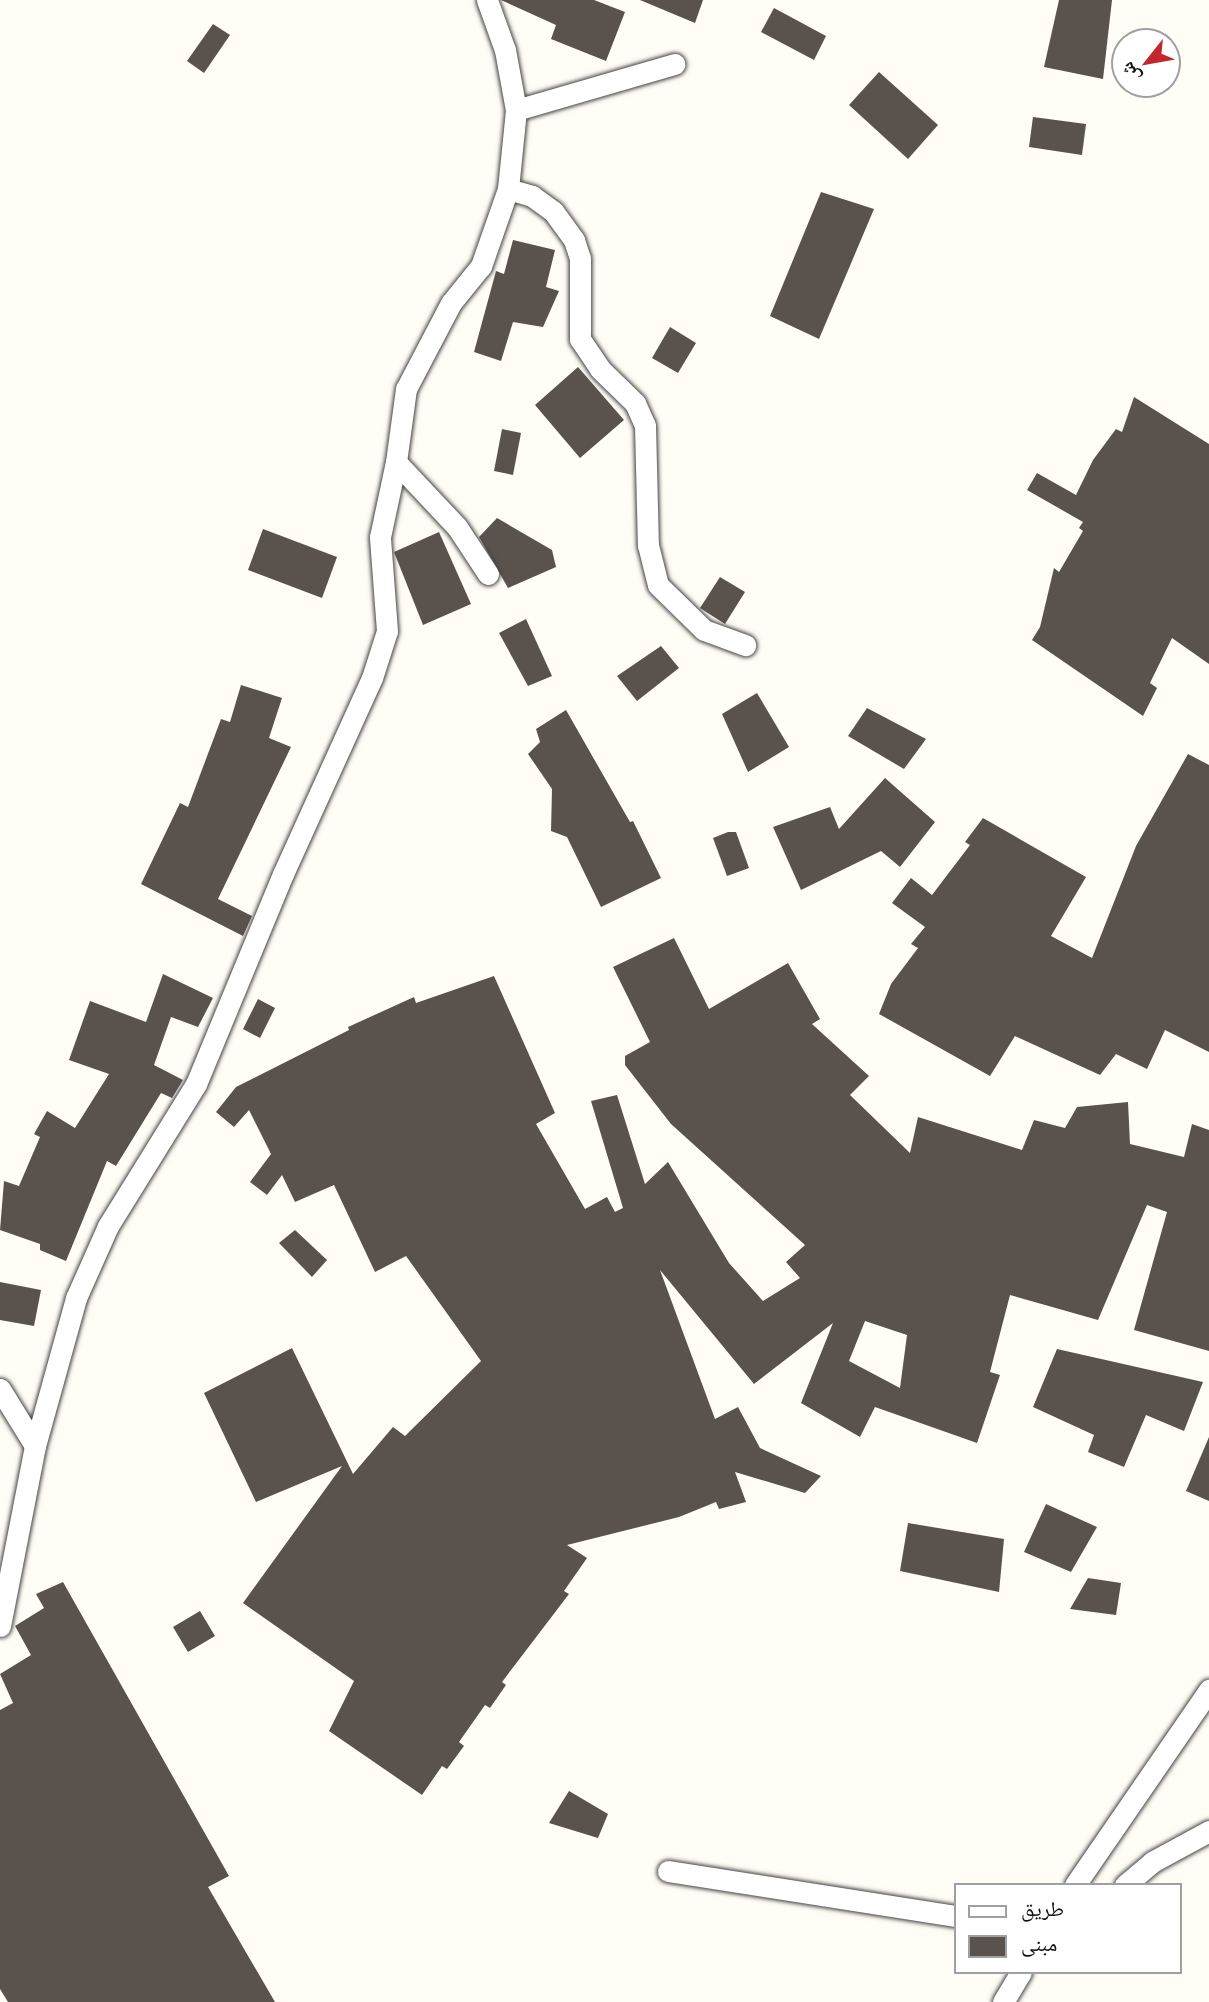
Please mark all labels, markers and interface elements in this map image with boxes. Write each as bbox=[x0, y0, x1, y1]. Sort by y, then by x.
north arrow bbox=[1111, 28, 1181, 98]
text: ش bbox=[1114, 58, 1145, 88]
legend bbox=[954, 1883, 1181, 1974]
text: طريق bbox=[1021, 1895, 1064, 1922]
text: مبنى bbox=[1021, 1930, 1057, 1957]

